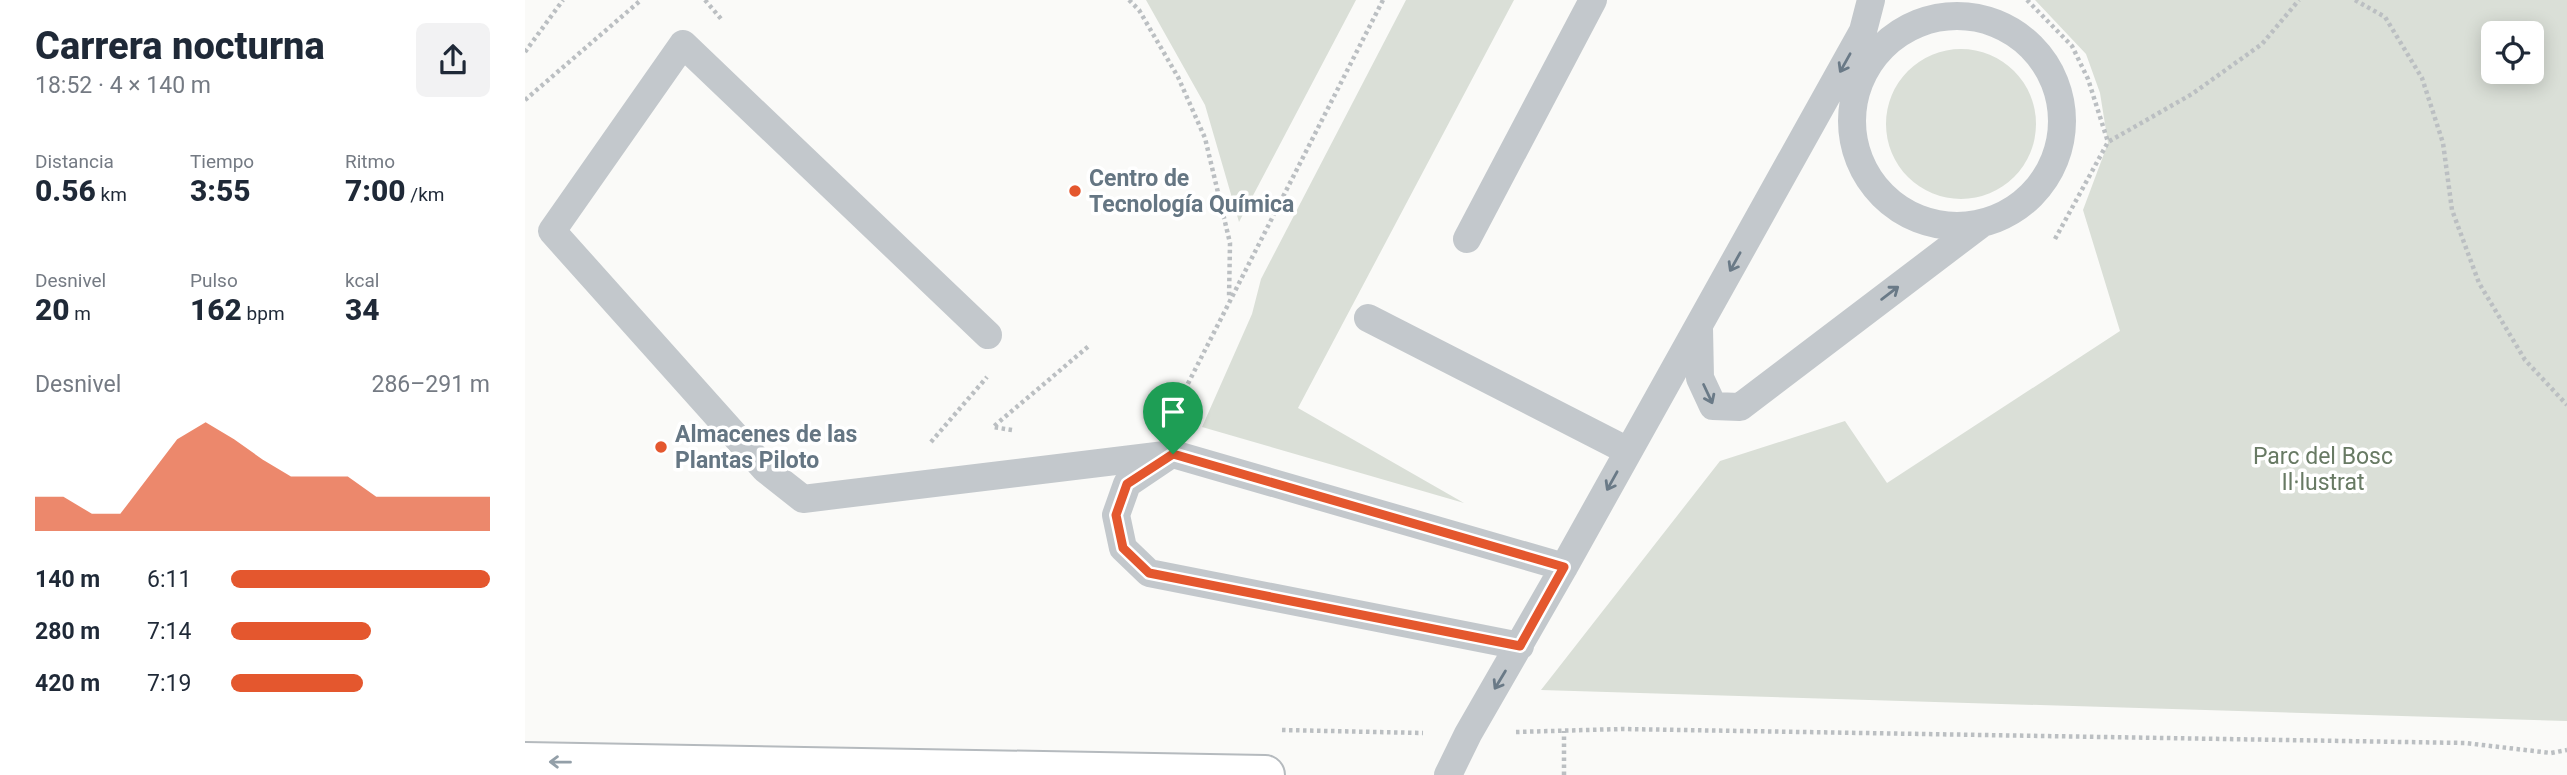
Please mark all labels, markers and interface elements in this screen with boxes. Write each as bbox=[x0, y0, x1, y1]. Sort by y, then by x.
map controls bbox=[2481, 21, 2544, 84]
button: locate bbox=[2481, 21, 2544, 84]
button: share bbox=[416, 23, 490, 97]
text: Carrera nocturna bbox=[35, 24, 325, 68]
one-way arrow bbox=[1838, 52, 1852, 73]
text: 18:52 · 4 × 140 m bbox=[35, 72, 211, 99]
text: Distancia bbox=[35, 150, 114, 173]
text: Tiempo bbox=[190, 150, 254, 173]
text: Ritmo bbox=[345, 150, 395, 173]
place label: Centro de Tecnología Química bbox=[1089, 165, 1294, 218]
text: 0.56 bbox=[35, 173, 96, 208]
text: 3:55 bbox=[190, 173, 251, 208]
text: 7:00 bbox=[345, 173, 406, 208]
text: km bbox=[96, 183, 127, 206]
text: /km bbox=[406, 183, 445, 206]
marker: Centro de Tecnología Química bbox=[1067, 183, 1083, 199]
one-way arrow bbox=[1728, 251, 1741, 272]
text: Desnivel bbox=[35, 269, 106, 292]
text: Pulso bbox=[190, 269, 238, 292]
text: kcal bbox=[345, 269, 379, 292]
one-way arrow bbox=[1880, 286, 1899, 300]
text: 20 bbox=[35, 292, 70, 327]
text: 162 bbox=[190, 292, 242, 327]
text: 34 bbox=[345, 292, 380, 327]
text: m bbox=[70, 302, 91, 325]
text: bpm bbox=[242, 302, 285, 325]
text: Desnivel bbox=[35, 371, 121, 398]
text: 286–291 m bbox=[371, 371, 490, 398]
pin bbox=[1143, 382, 1203, 454]
one-way arrow bbox=[1702, 383, 1715, 404]
icon: arrive bbox=[1154, 393, 1192, 431]
place label: Almacenes de las Plantas Piloto bbox=[675, 421, 857, 474]
marker: Almacenes de las Plantas Piloto bbox=[653, 439, 669, 455]
park label: Parc del Bosc Il·lustrat bbox=[2253, 443, 2393, 496]
one-way arrow bbox=[1605, 471, 1619, 491]
text: 140 m bbox=[35, 566, 100, 593]
text: 6:11 bbox=[147, 566, 191, 593]
text: 280 m bbox=[35, 618, 100, 645]
text: 7:14 bbox=[147, 618, 191, 645]
one-way arrow bbox=[1493, 669, 1507, 689]
text: 420 m bbox=[35, 670, 100, 697]
text: 7:19 bbox=[147, 670, 191, 697]
one-way arrow bbox=[549, 755, 572, 769]

